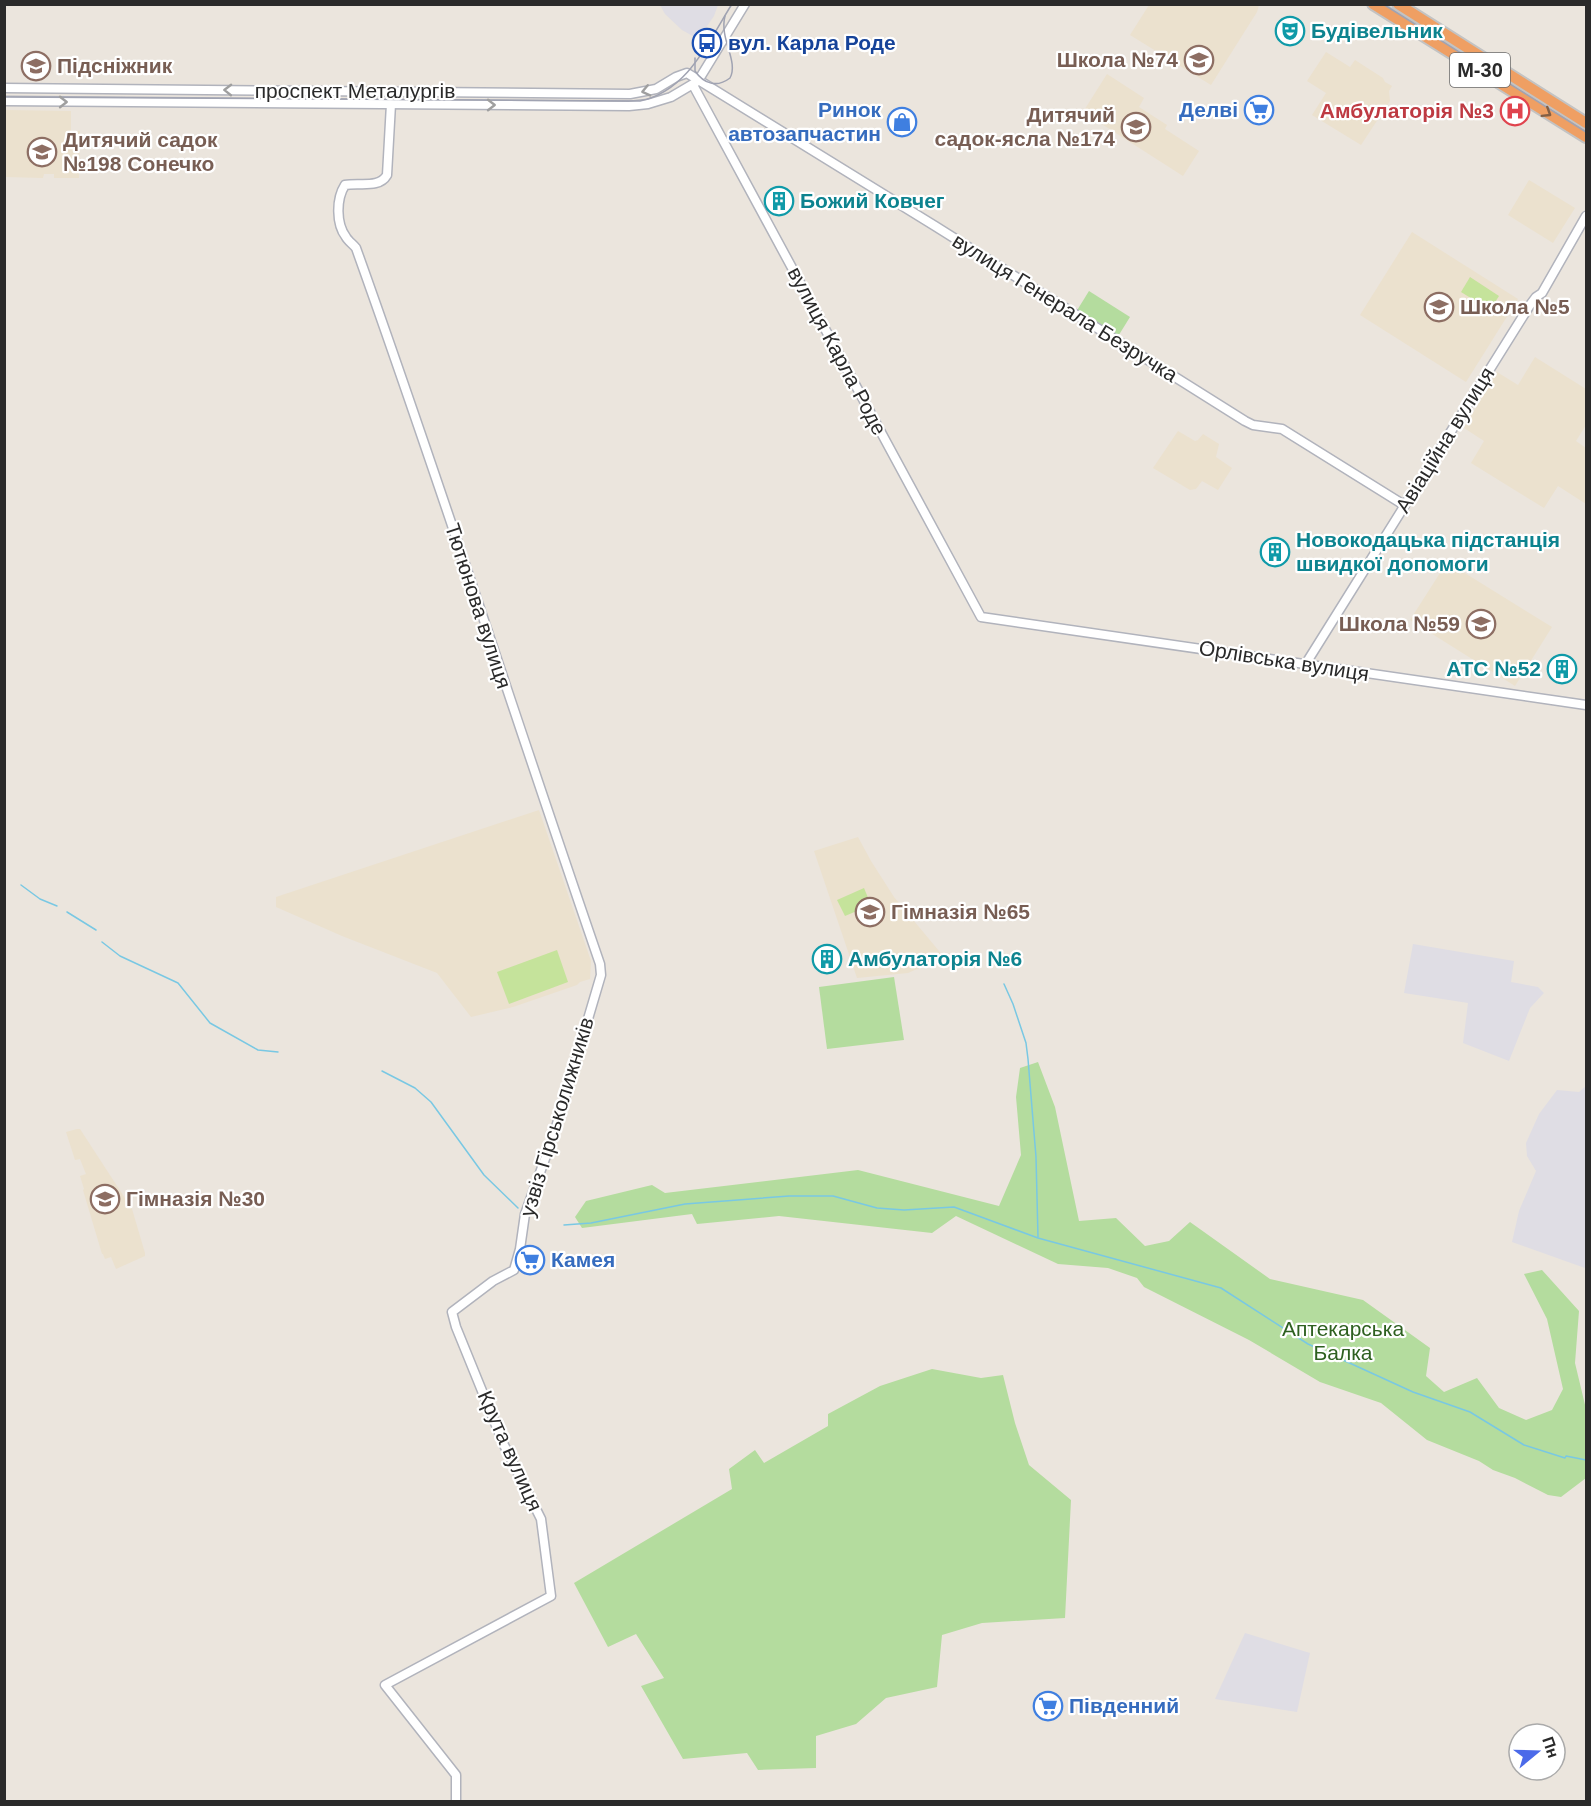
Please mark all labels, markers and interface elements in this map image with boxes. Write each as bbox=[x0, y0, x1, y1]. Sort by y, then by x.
theatre icon: Будівельник bbox=[1274, 15, 1306, 47]
place label: Будівельник bbox=[1311, 19, 1443, 42]
bus stop icon: вул. Карла Роде bbox=[691, 27, 723, 59]
place label: вул. Карла Роде bbox=[728, 31, 896, 54]
school or university icon: Школа №74 bbox=[1183, 44, 1215, 76]
place label: Школа №74 bbox=[1057, 48, 1178, 71]
school or university icon: Підсніжник bbox=[20, 50, 52, 82]
road number: М-30 bbox=[1450, 53, 1510, 87]
place label: Підсніжник bbox=[57, 54, 173, 77]
street label: проспект Металургів bbox=[255, 79, 455, 102]
one-way arrow bbox=[224, 84, 233, 96]
one-way arrow bbox=[642, 84, 652, 97]
supermarket icon: Делві bbox=[1243, 94, 1275, 126]
one-way arrow bbox=[58, 95, 67, 108]
hospital icon: Амбулаторія №3 bbox=[1499, 95, 1531, 127]
place label: Ринок автозапчастин bbox=[728, 98, 881, 145]
place label: Делві bbox=[1179, 98, 1238, 121]
one-way arrow bbox=[487, 99, 496, 111]
place label: Амбулаторія №3 bbox=[1320, 99, 1494, 122]
place label: Дитячий садок-ясла №174 bbox=[934, 103, 1115, 150]
one-way arrow bbox=[1541, 105, 1552, 116]
shop icon: Ринок автозапчастин bbox=[886, 106, 918, 138]
school or university icon: Дитячий садок-ясла №174 bbox=[1120, 111, 1152, 143]
place label: Дитячий садок №198 Сонечко bbox=[63, 128, 218, 175]
school or university icon: Дитячий садок №198 Сонечко bbox=[26, 136, 58, 168]
building icon: Божий Ковчег bbox=[763, 185, 795, 217]
place label: Божий Ковчег bbox=[800, 189, 945, 212]
street label: вулиця Генерала Безручка bbox=[949, 229, 1182, 387]
street label: вулиця Карла Роде bbox=[783, 263, 891, 439]
school or university icon: Школа №5 bbox=[1423, 291, 1455, 323]
place label: Школа №5 bbox=[1460, 295, 1570, 318]
street label: Авіаційна вулиця bbox=[1391, 363, 1499, 517]
street label: Тютюнова вулиця bbox=[441, 520, 516, 691]
place label: Новокодацька підстанція швидкої допомоги bbox=[1296, 528, 1560, 575]
building icon: Новокодацька підстанція швидкої допомоги bbox=[1259, 536, 1291, 568]
school or university icon: Школа №59 bbox=[1465, 608, 1497, 640]
place label: Школа №59 bbox=[1339, 612, 1460, 635]
street label: Орлівська вулиця bbox=[1197, 636, 1371, 685]
building icon: АТС №52 bbox=[1546, 653, 1578, 685]
place label: АТС №52 bbox=[1446, 657, 1541, 680]
school or university icon: Гімназія №65 bbox=[854, 896, 886, 928]
place label: Гімназія №65 bbox=[891, 900, 1030, 923]
building icon: Амбулаторія №6 bbox=[811, 943, 843, 975]
place label: Амбулаторія №6 bbox=[848, 947, 1022, 970]
street label: узвіз Гірськолижників bbox=[515, 1014, 598, 1219]
school or university icon: Гімназія №30 bbox=[89, 1183, 121, 1215]
place label: Гімназія №30 bbox=[126, 1187, 265, 1210]
supermarket icon: Камея bbox=[514, 1244, 546, 1276]
place label: Камея bbox=[551, 1248, 615, 1271]
park label: Аптекарська Балка bbox=[1282, 1317, 1404, 1364]
street label: Крута вулиця bbox=[474, 1387, 547, 1514]
supermarket icon: Південний bbox=[1032, 1690, 1064, 1722]
place label: Південний bbox=[1069, 1694, 1179, 1717]
north arrow bbox=[1507, 1722, 1567, 1782]
text: Пн bbox=[1539, 1735, 1562, 1760]

